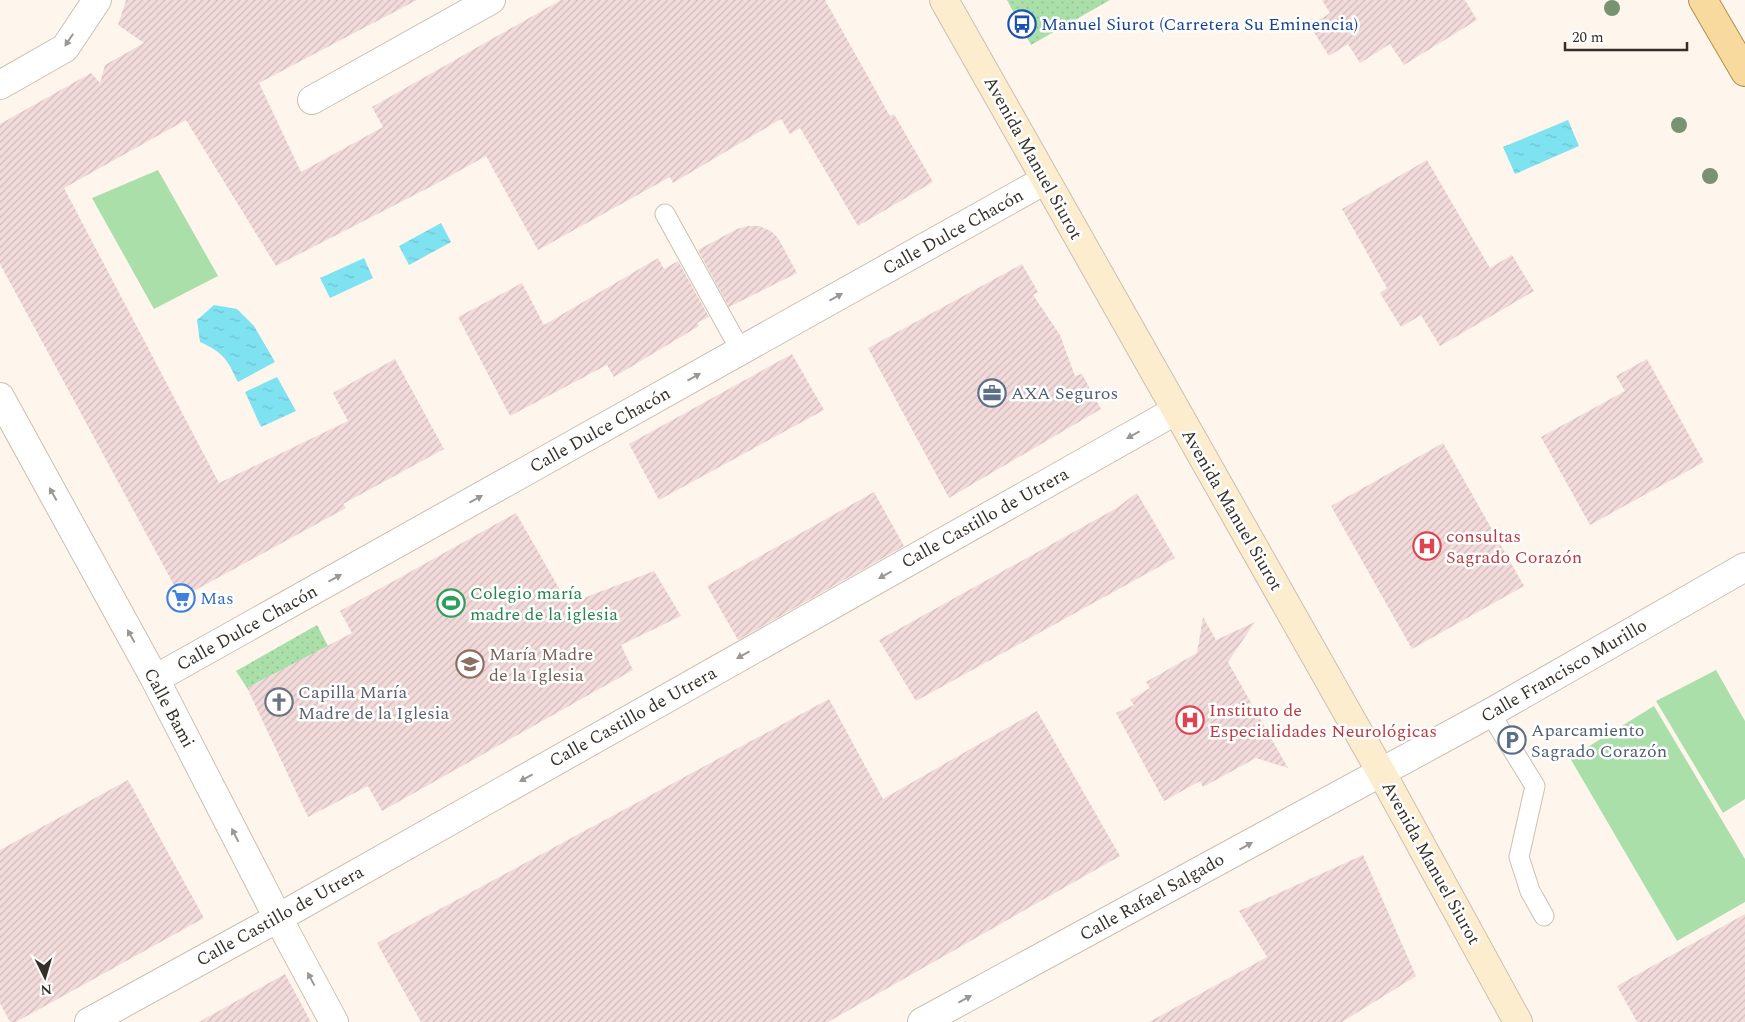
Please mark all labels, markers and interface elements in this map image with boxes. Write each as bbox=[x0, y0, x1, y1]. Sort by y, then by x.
bus stop icon: Manuel Siurot (Carretera Su Eminencia) bbox=[1007, 9, 1037, 39]
place label: Manuel Siurot (Carretera Su Eminencia) bbox=[1041, 11, 1358, 38]
scale bar bbox=[1565, 20, 1688, 52]
text: 20 m bbox=[1572, 26, 1604, 49]
one-way arrow bbox=[65, 34, 74, 47]
street label: Avenida Manuel Siurot bbox=[977, 71, 1089, 245]
street label: Calle Dulce Chacón bbox=[877, 182, 1029, 282]
one-way arrow bbox=[829, 293, 843, 301]
one-way arrow bbox=[688, 372, 701, 381]
office icon: AXA Seguros bbox=[977, 378, 1007, 408]
street label: Calle Dulce Chacón bbox=[524, 380, 676, 480]
place label: AXA Seguros bbox=[1011, 380, 1118, 407]
street label: Avenida Manuel Siurot bbox=[1175, 424, 1289, 596]
one-way arrow bbox=[1126, 430, 1140, 439]
street label: Calle Castillo de Utrera bbox=[896, 461, 1074, 575]
one-way arrow bbox=[49, 487, 57, 501]
one-way arrow bbox=[469, 495, 484, 503]
place label: consultas Sagrado Corazón bbox=[1446, 523, 1582, 571]
hospital icon: consultas Sagrado Corazón bbox=[1412, 531, 1442, 561]
one-way arrow bbox=[877, 571, 892, 579]
one-way arrow bbox=[328, 574, 341, 583]
street label: Calle Dulce Chacón bbox=[171, 578, 323, 678]
place label: Colegio maría madre de la iglesia bbox=[470, 580, 618, 628]
supermarket icon: Mas bbox=[166, 583, 196, 613]
place label: Mas bbox=[200, 585, 234, 612]
sports icon: Colegio maría madre de la iglesia bbox=[436, 588, 466, 618]
street label: Calle Francisco Murillo bbox=[1476, 612, 1652, 730]
one-way arrow bbox=[127, 629, 135, 644]
place label: María Madre de la Iglesia bbox=[489, 641, 593, 689]
school or university icon: María Madre de la Iglesia bbox=[455, 649, 485, 679]
one-way arrow bbox=[736, 651, 751, 659]
street label: Calle Castillo de Utrera bbox=[544, 660, 722, 774]
street label: Calle Bami bbox=[137, 663, 201, 753]
place label: Capilla María Madre de la Iglesia bbox=[298, 679, 449, 727]
church icon: Capilla María Madre de la Iglesia bbox=[264, 687, 294, 717]
place label: Instituto de Especialidades Neurológicas bbox=[1209, 697, 1437, 745]
hospital icon: Instituto de Especialidades Neurológicas bbox=[1175, 705, 1205, 735]
place label: Aparcamiento Sagrado Corazón bbox=[1531, 717, 1667, 765]
parking icon: Aparcamiento Sagrado Corazón bbox=[1497, 725, 1527, 755]
one-way arrow bbox=[518, 774, 533, 782]
street label: Avenida Manuel Siurot bbox=[1375, 776, 1487, 950]
one-way arrow bbox=[231, 828, 239, 843]
one-way arrow bbox=[1239, 842, 1253, 850]
street label: Calle Rafael Salgado bbox=[1075, 846, 1229, 948]
street label: Calle Castillo de Utrera bbox=[191, 859, 369, 973]
north arrow bbox=[20, 952, 70, 1002]
one-way arrow bbox=[307, 972, 315, 986]
text: N bbox=[39, 978, 53, 1000]
one-way arrow bbox=[958, 995, 972, 1003]

